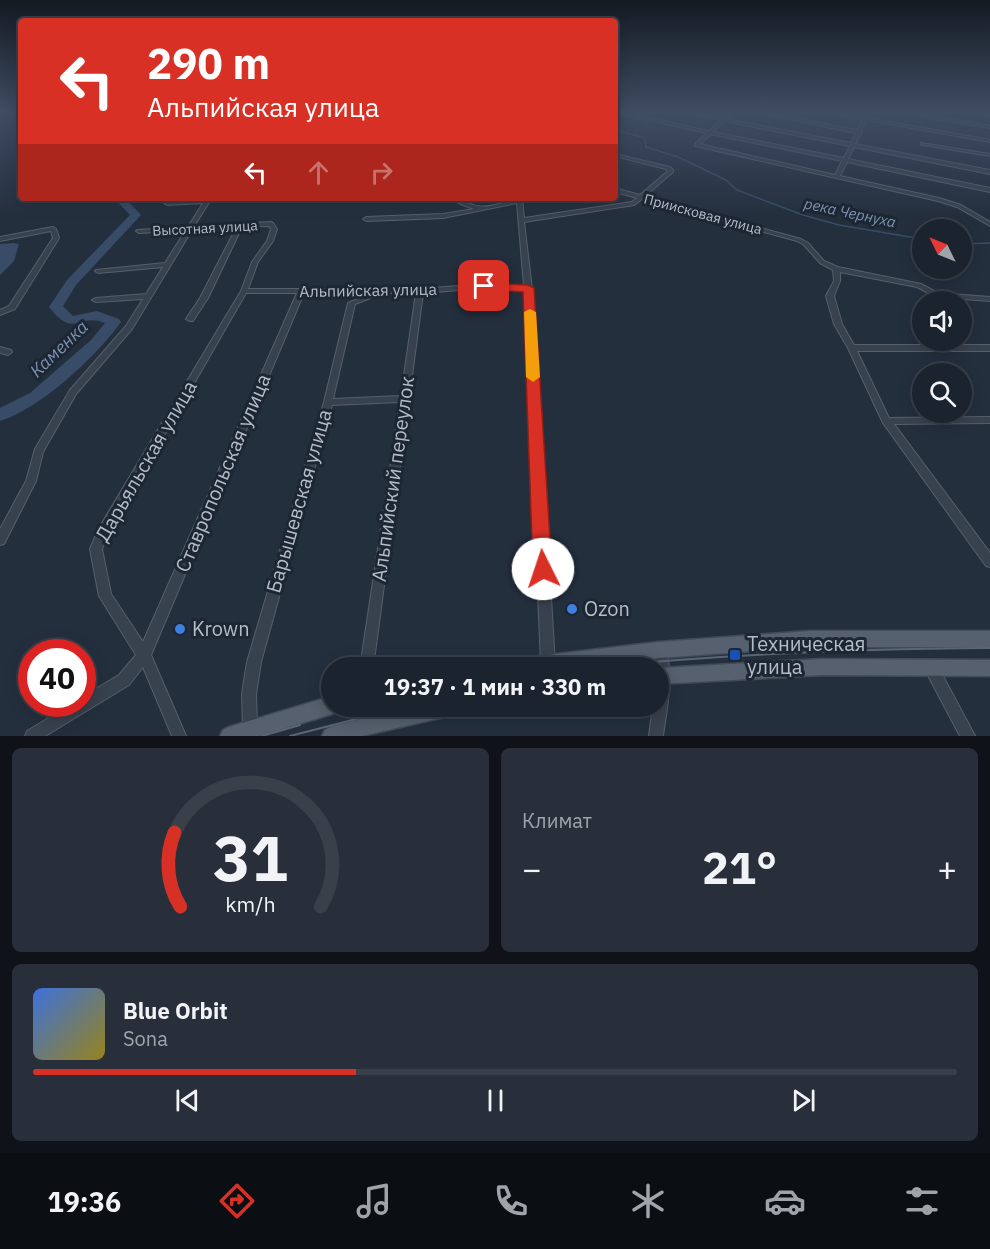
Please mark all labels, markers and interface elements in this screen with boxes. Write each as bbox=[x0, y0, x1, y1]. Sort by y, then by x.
text: 290 m bbox=[147, 36, 270, 91]
icon: left bbox=[48, 42, 126, 120]
text: Альпийская улица bbox=[147, 89, 379, 124]
icon: left bbox=[239, 156, 272, 189]
icon: ahead bbox=[302, 156, 335, 189]
icon: right bbox=[365, 156, 398, 189]
street label: Приисковая улица bbox=[642, 190, 764, 239]
water label: река Чернуха bbox=[801, 193, 898, 232]
street label: Высотная улица bbox=[152, 216, 259, 240]
north arrow bbox=[912, 219, 972, 279]
map controls bbox=[912, 219, 972, 423]
pin bbox=[458, 260, 509, 311]
icon: arrive bbox=[467, 269, 500, 302]
street label: Альпийская улица bbox=[299, 279, 437, 301]
button: sound bbox=[912, 291, 972, 351]
water label: Каменка bbox=[25, 315, 93, 382]
button: search bbox=[912, 363, 972, 423]
street label: Ставропольская улица bbox=[169, 369, 277, 576]
street label: Альпийский переулок bbox=[365, 374, 420, 583]
street label: Дарьяльская улица bbox=[88, 375, 203, 546]
street label: Барышевская улица bbox=[259, 406, 338, 596]
position arrow bbox=[511, 537, 575, 601]
place label: Ozon bbox=[584, 595, 630, 622]
marker: Ozon bbox=[565, 602, 579, 616]
place label: Krown bbox=[192, 615, 250, 642]
marker: Krown bbox=[173, 622, 187, 636]
place label: Техническая улица bbox=[747, 630, 866, 680]
speed limit sign: 40 bbox=[18, 639, 96, 717]
marker: Техническая улица bbox=[728, 648, 742, 662]
text: 19:37 · 1 мин · 330 m bbox=[384, 672, 606, 701]
text: Климат bbox=[522, 807, 592, 834]
text: 31 bbox=[213, 817, 288, 898]
text: 21° bbox=[702, 838, 777, 896]
text: − bbox=[522, 847, 542, 890]
text: + bbox=[937, 847, 957, 890]
text: km/h bbox=[225, 890, 276, 918]
text: Blue Orbit bbox=[123, 996, 228, 1025]
text: Sona bbox=[123, 1025, 168, 1052]
icon: previous bbox=[171, 1084, 204, 1117]
icon: pause bbox=[479, 1084, 512, 1117]
icon: next bbox=[787, 1084, 820, 1117]
icon: directions bbox=[216, 1180, 258, 1222]
icon: music bbox=[353, 1180, 395, 1222]
icon: phone bbox=[490, 1180, 532, 1222]
icon: climate bbox=[627, 1180, 669, 1222]
icon: car bbox=[764, 1180, 806, 1222]
icon: filters bbox=[901, 1180, 943, 1222]
text: 19:36 bbox=[47, 1184, 121, 1219]

